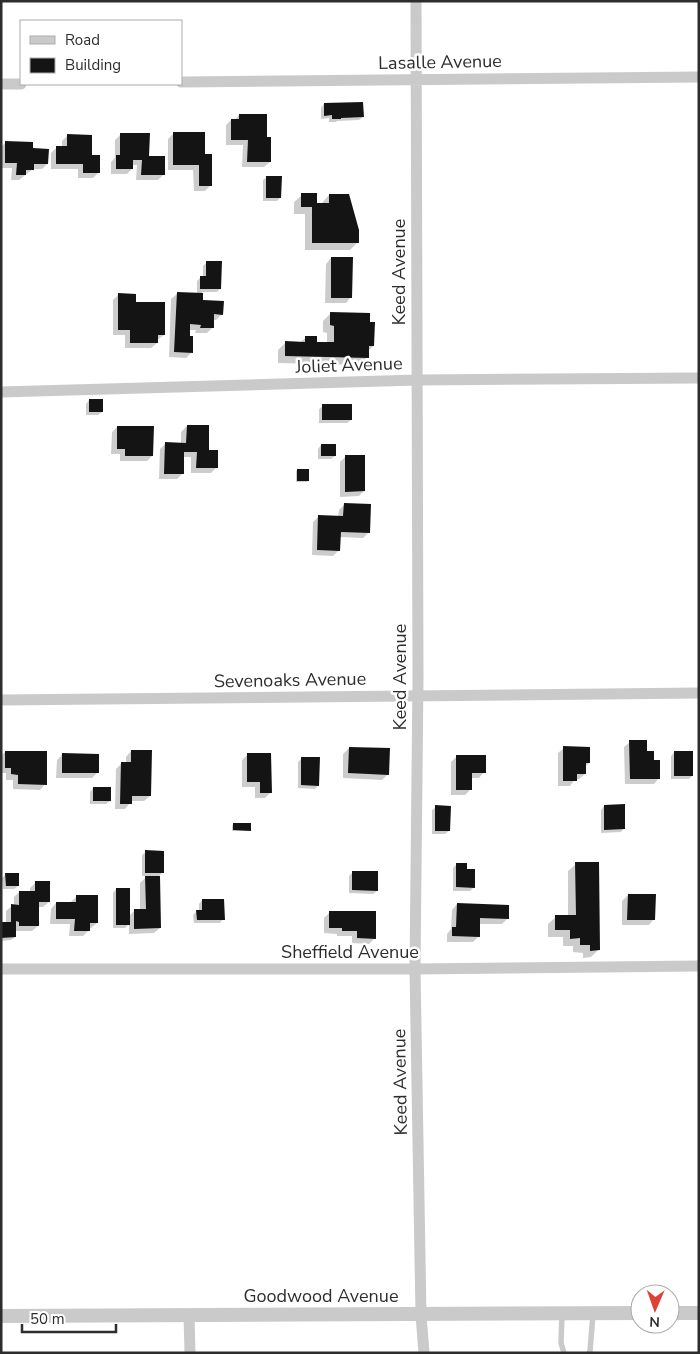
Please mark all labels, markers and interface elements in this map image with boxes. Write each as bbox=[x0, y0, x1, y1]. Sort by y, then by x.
legend bbox=[20, 20, 182, 85]
text: Road bbox=[65, 30, 100, 50]
street label: Lasalle Avenue bbox=[378, 49, 502, 75]
text: Building bbox=[65, 55, 121, 75]
street label: Keed Avenue bbox=[387, 219, 411, 325]
street label: Joliet Avenue bbox=[294, 351, 403, 379]
street label: Keed Avenue bbox=[388, 624, 412, 730]
street label: Sevenoaks Avenue bbox=[214, 667, 366, 693]
street label: Sheffield Avenue bbox=[281, 940, 419, 964]
street label: Keed Avenue bbox=[387, 1029, 413, 1135]
street label: Goodwood Avenue bbox=[244, 1284, 398, 1308]
north arrow bbox=[630, 1284, 680, 1334]
scale bar bbox=[22, 1302, 116, 1334]
text: 50 m bbox=[30, 1309, 65, 1329]
text: N bbox=[649, 1312, 660, 1331]

